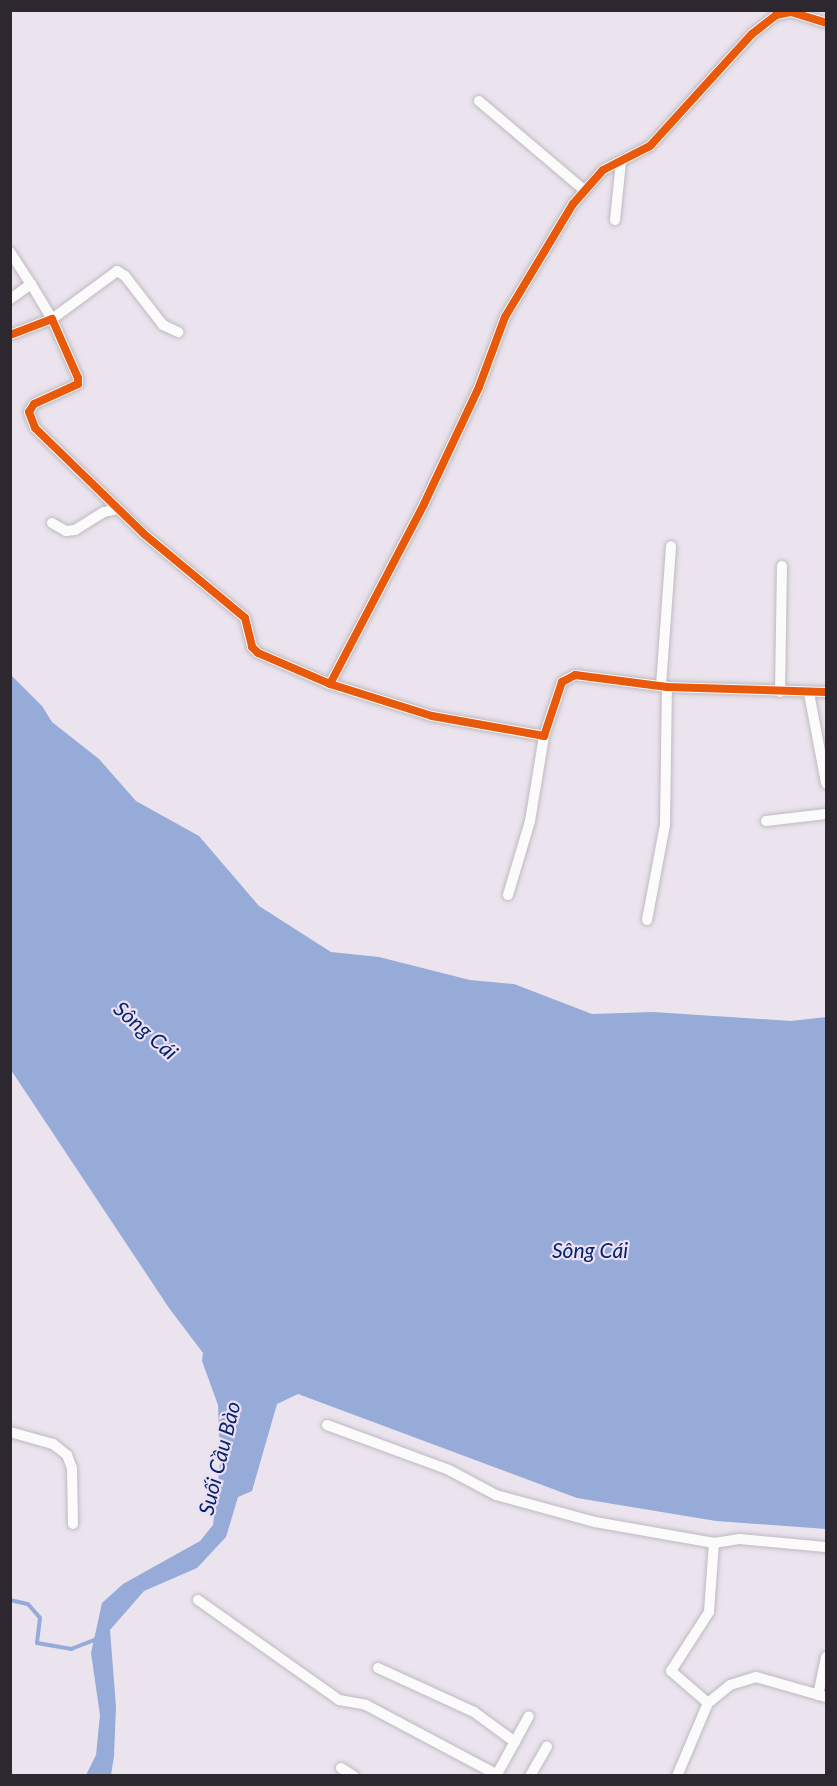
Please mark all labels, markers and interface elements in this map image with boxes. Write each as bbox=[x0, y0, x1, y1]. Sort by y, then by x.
water label: Sông Cái bbox=[109, 995, 183, 1065]
water label: Sông Cái bbox=[552, 1237, 628, 1263]
water label: Suối Cầu Bào bbox=[193, 1399, 245, 1517]

